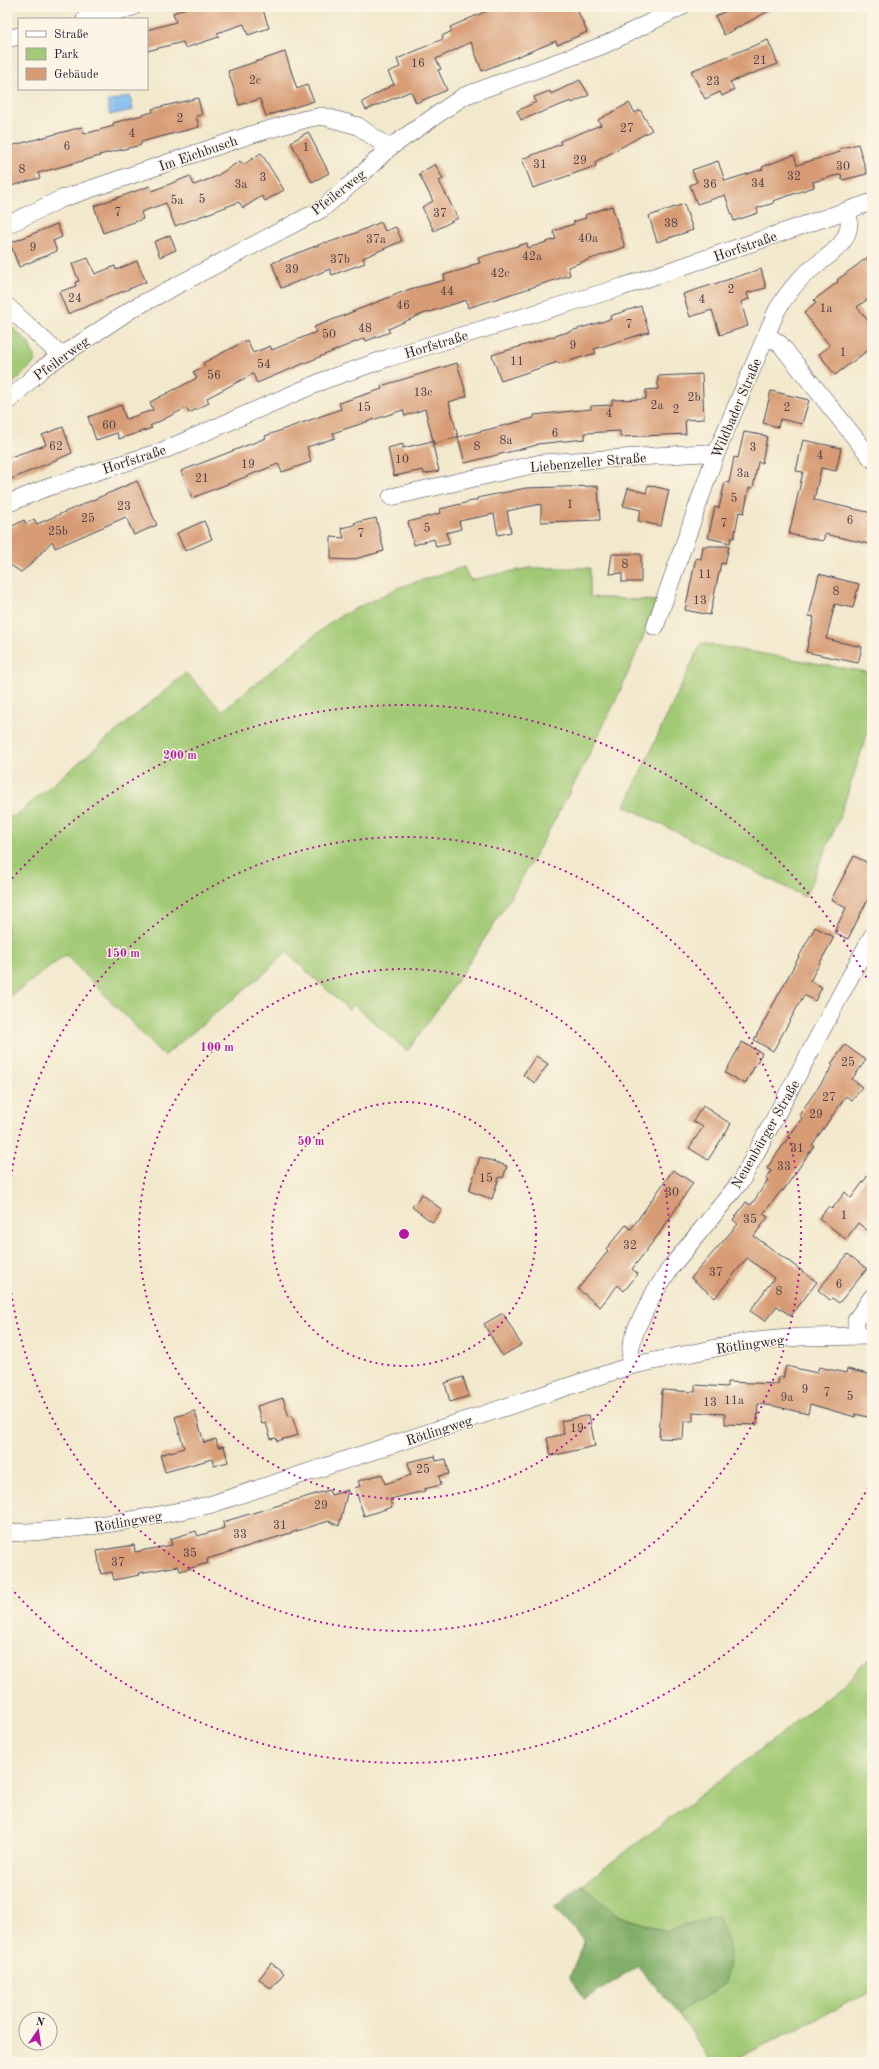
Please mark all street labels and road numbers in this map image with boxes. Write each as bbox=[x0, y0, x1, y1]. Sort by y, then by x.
street label: Im Eichbusch bbox=[157, 134, 240, 174]
street label: Pfeilerweg bbox=[309, 167, 369, 218]
street label: Horfstraße bbox=[712, 230, 779, 264]
street label: Horfstraße bbox=[403, 329, 470, 361]
street label: Pfeilerweg bbox=[31, 334, 92, 383]
street label: Wildbader Straße bbox=[710, 357, 764, 460]
street label: Horfstraße bbox=[101, 443, 168, 477]
street label: Liebenzeller Straße bbox=[529, 451, 647, 475]
street label: Neuenbürger Straße bbox=[729, 1078, 803, 1191]
street label: Rötlingweg bbox=[715, 1333, 786, 1357]
street label: Rötlingweg bbox=[404, 1414, 475, 1448]
street label: Rötlingweg bbox=[93, 1509, 164, 1535]

